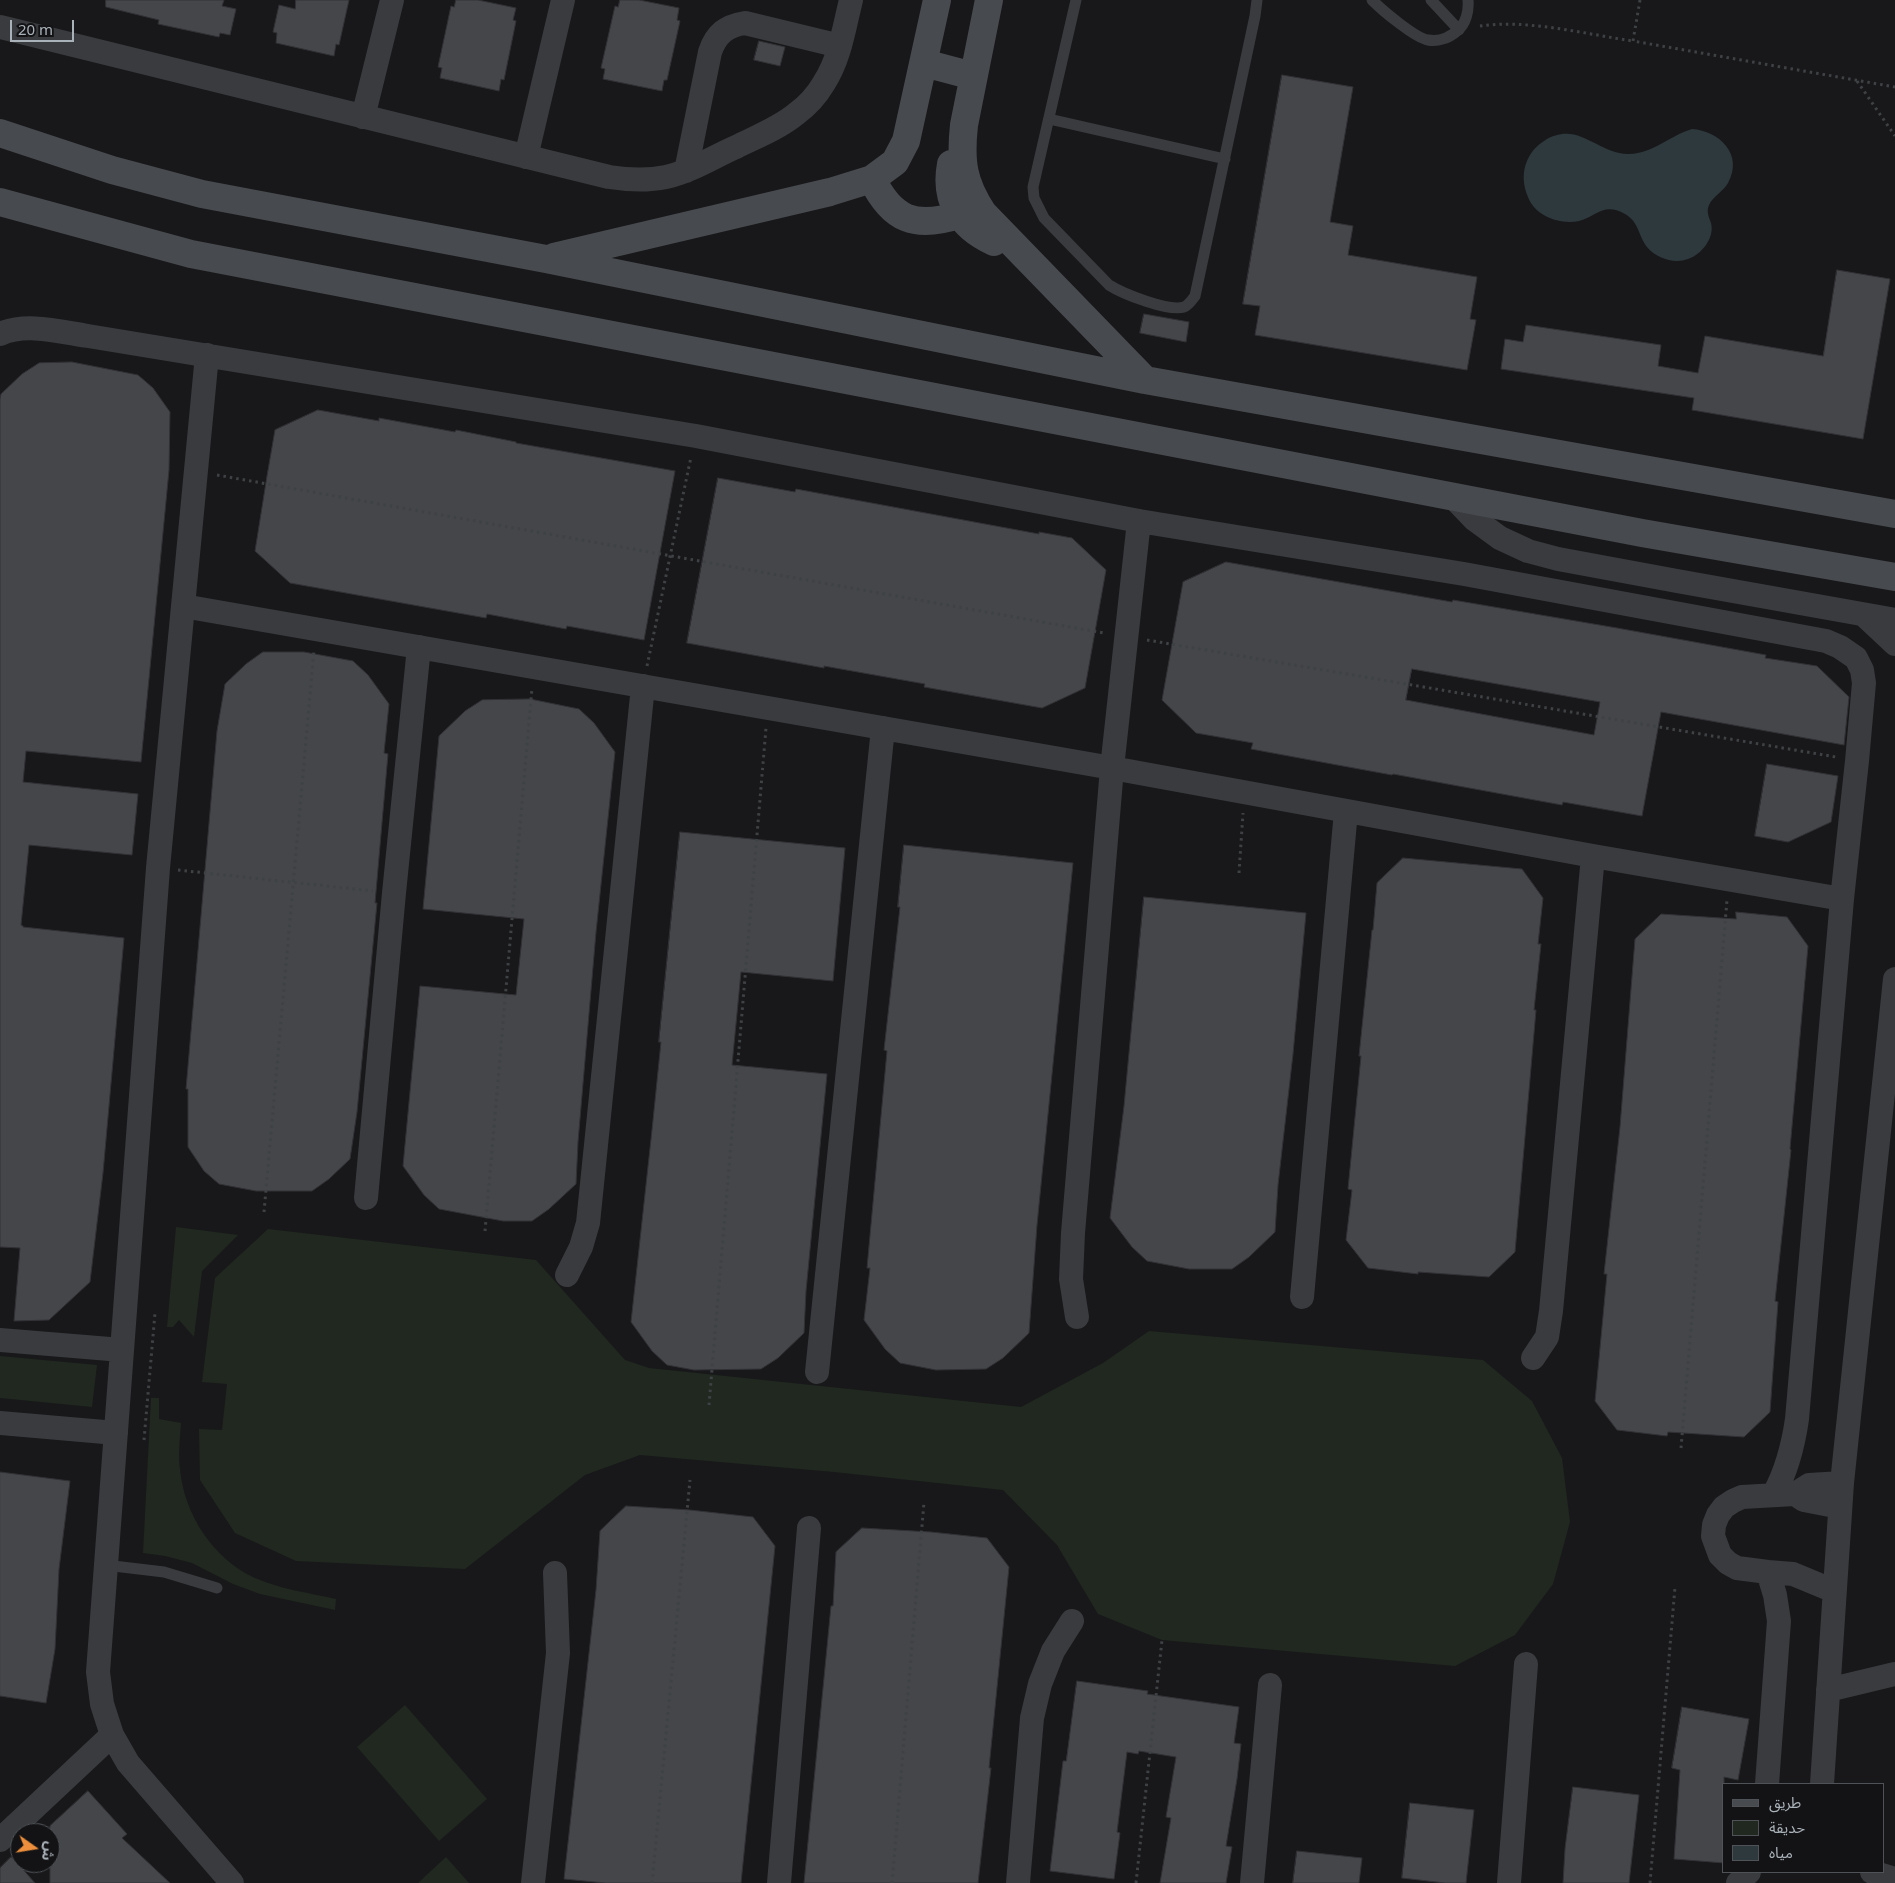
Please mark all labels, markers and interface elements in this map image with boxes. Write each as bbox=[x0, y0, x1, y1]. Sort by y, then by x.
scale bar bbox=[12, 10, 76, 42]
text: 20 m bbox=[18, 19, 53, 39]
legend bbox=[1722, 1783, 1885, 1873]
text: طريق bbox=[1769, 1792, 1801, 1812]
text: حديقة bbox=[1769, 1817, 1805, 1837]
north arrow bbox=[10, 1823, 60, 1873]
text: ش bbox=[38, 1840, 61, 1863]
text: مياه bbox=[1769, 1842, 1793, 1862]

